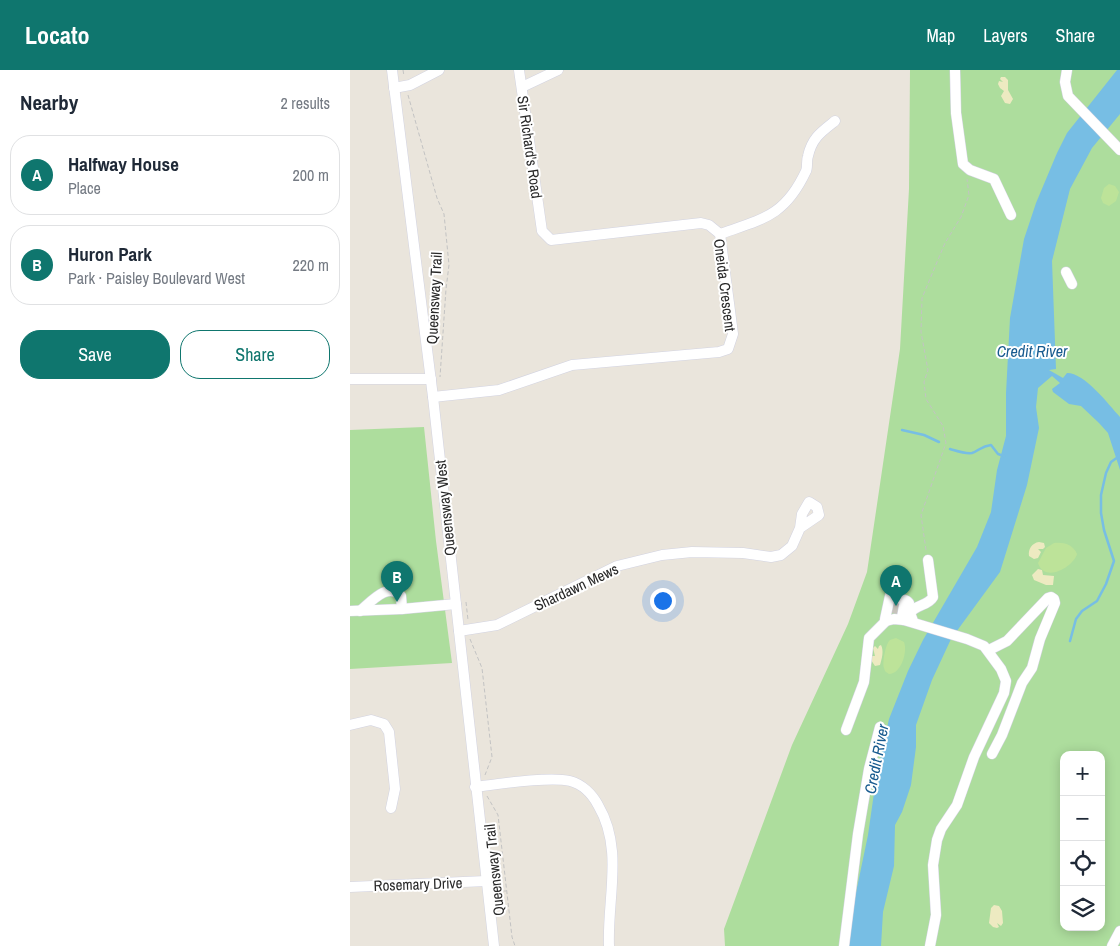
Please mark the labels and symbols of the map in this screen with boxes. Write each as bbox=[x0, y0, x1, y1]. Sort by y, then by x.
street label: Sir Richard's Road bbox=[512, 94, 548, 200]
street label: Oneida Crescent bbox=[709, 238, 741, 333]
street label: Queensway Trail bbox=[421, 251, 447, 345]
water label: Credit River bbox=[997, 340, 1068, 362]
street label: Queensway West bbox=[429, 459, 460, 557]
street label: Shardawn Mews bbox=[530, 558, 622, 616]
pin: B bbox=[381, 561, 413, 602]
pin: A bbox=[880, 565, 912, 606]
your location bbox=[650, 588, 676, 614]
water label: Credit River bbox=[858, 722, 894, 796]
street label: Queensway Trail bbox=[479, 823, 509, 917]
street label: Rosemary Drive bbox=[373, 872, 463, 896]

